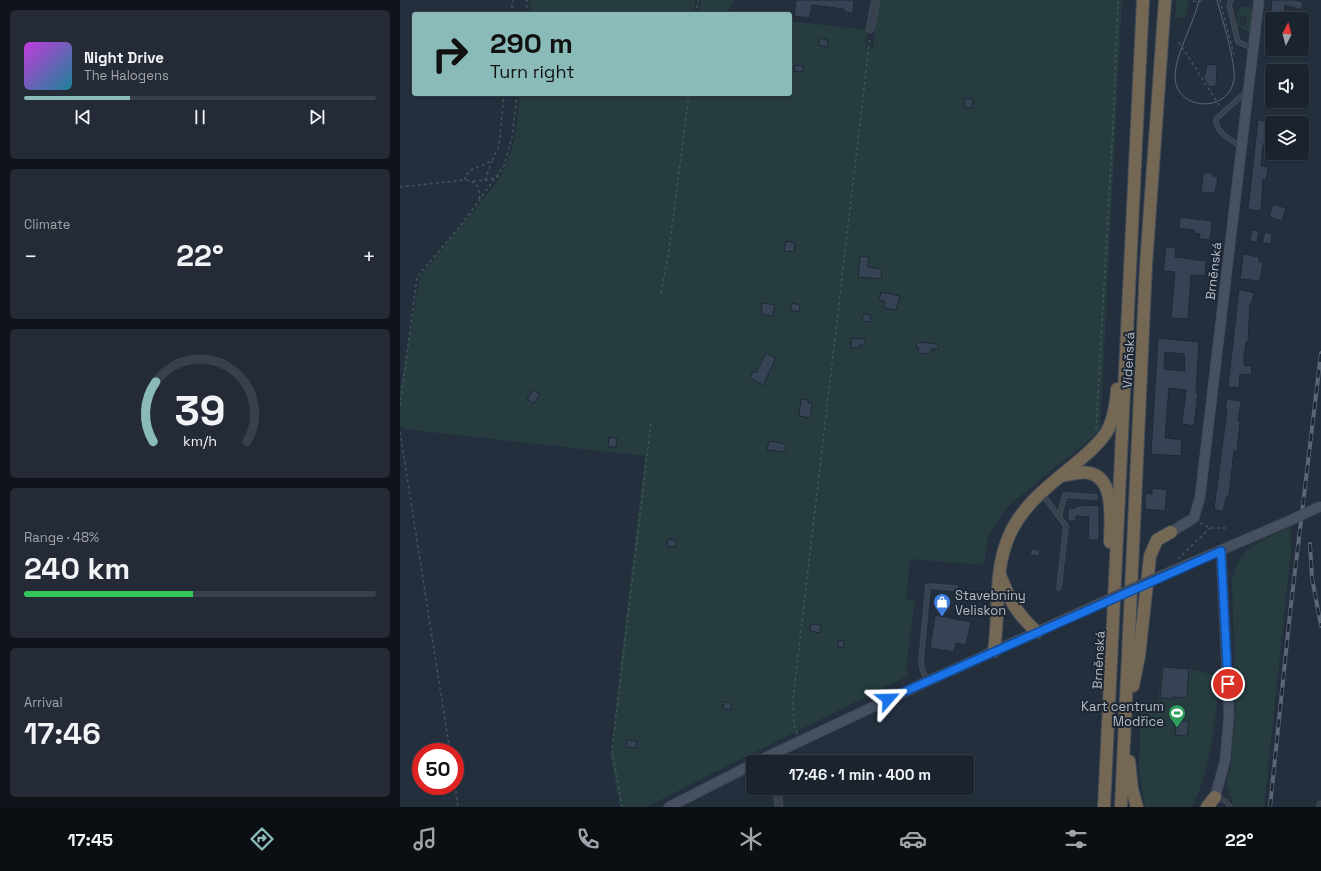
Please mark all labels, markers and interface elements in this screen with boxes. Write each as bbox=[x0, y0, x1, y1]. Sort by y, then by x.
north arrow bbox=[1265, 12, 1309, 56]
map controls bbox=[1265, 12, 1309, 160]
text: 290 m bbox=[490, 25, 573, 61]
icon: right bbox=[424, 28, 476, 80]
text: Night Drive bbox=[84, 48, 164, 67]
text: Turn right bbox=[490, 60, 574, 83]
button: sound bbox=[1265, 64, 1309, 108]
text: The Halogens bbox=[84, 67, 169, 84]
icon: previous bbox=[72, 106, 94, 128]
icon: pause bbox=[189, 106, 211, 128]
icon: next bbox=[306, 106, 328, 128]
button: layers bbox=[1265, 116, 1309, 160]
text: Climate bbox=[24, 216, 70, 233]
text: 22° bbox=[176, 236, 224, 275]
street label: Brněnská bbox=[1202, 241, 1226, 301]
text: − bbox=[24, 242, 38, 270]
text: + bbox=[362, 242, 376, 270]
street label: Vídeňská bbox=[1119, 331, 1138, 389]
text: 39 bbox=[175, 383, 226, 436]
text: km/h bbox=[183, 431, 217, 449]
text: Range · 48% bbox=[24, 529, 99, 546]
text: 240 km bbox=[24, 549, 130, 588]
place label: Stavebniny Veliskon bbox=[955, 587, 1026, 619]
shop icon: Stavebniny Veliskon bbox=[932, 592, 952, 617]
street label: Brněnská bbox=[1088, 630, 1109, 690]
pin bbox=[1211, 667, 1245, 701]
icon: arrive bbox=[1217, 673, 1239, 695]
position arrow bbox=[867, 678, 909, 720]
text: Arrival bbox=[24, 694, 63, 711]
place label: Kart centrum Modřice bbox=[1081, 698, 1164, 730]
sports icon: Kart centrum Modřice bbox=[1167, 703, 1187, 728]
text: 17:46 bbox=[24, 714, 101, 753]
speed limit sign: 50 bbox=[412, 743, 464, 795]
text: 17:46 · 1 min · 400 m bbox=[789, 765, 931, 784]
icon: directions bbox=[248, 825, 276, 853]
icon: music bbox=[411, 825, 439, 853]
icon: phone bbox=[574, 825, 602, 853]
icon: climate bbox=[737, 825, 765, 853]
icon: car bbox=[899, 825, 927, 853]
icon: filters bbox=[1062, 825, 1090, 853]
text: 17:45 bbox=[67, 828, 113, 851]
text: 22° bbox=[1225, 828, 1254, 851]

